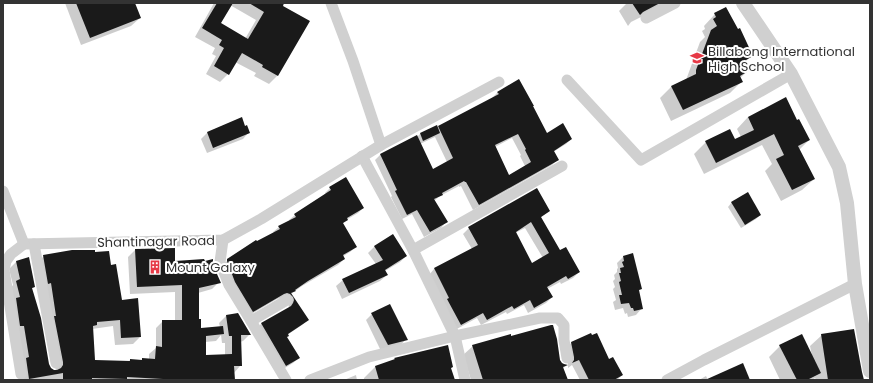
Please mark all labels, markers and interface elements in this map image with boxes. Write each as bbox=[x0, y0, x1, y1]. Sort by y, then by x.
place label: Billabong International High School bbox=[708, 42, 855, 76]
school or university icon: Billabong International High School bbox=[689, 50, 705, 66]
street label: Shantinagar Road bbox=[97, 231, 215, 252]
place label: Mount Galaxy bbox=[166, 258, 255, 277]
building icon: Mount Galaxy bbox=[147, 259, 163, 275]

